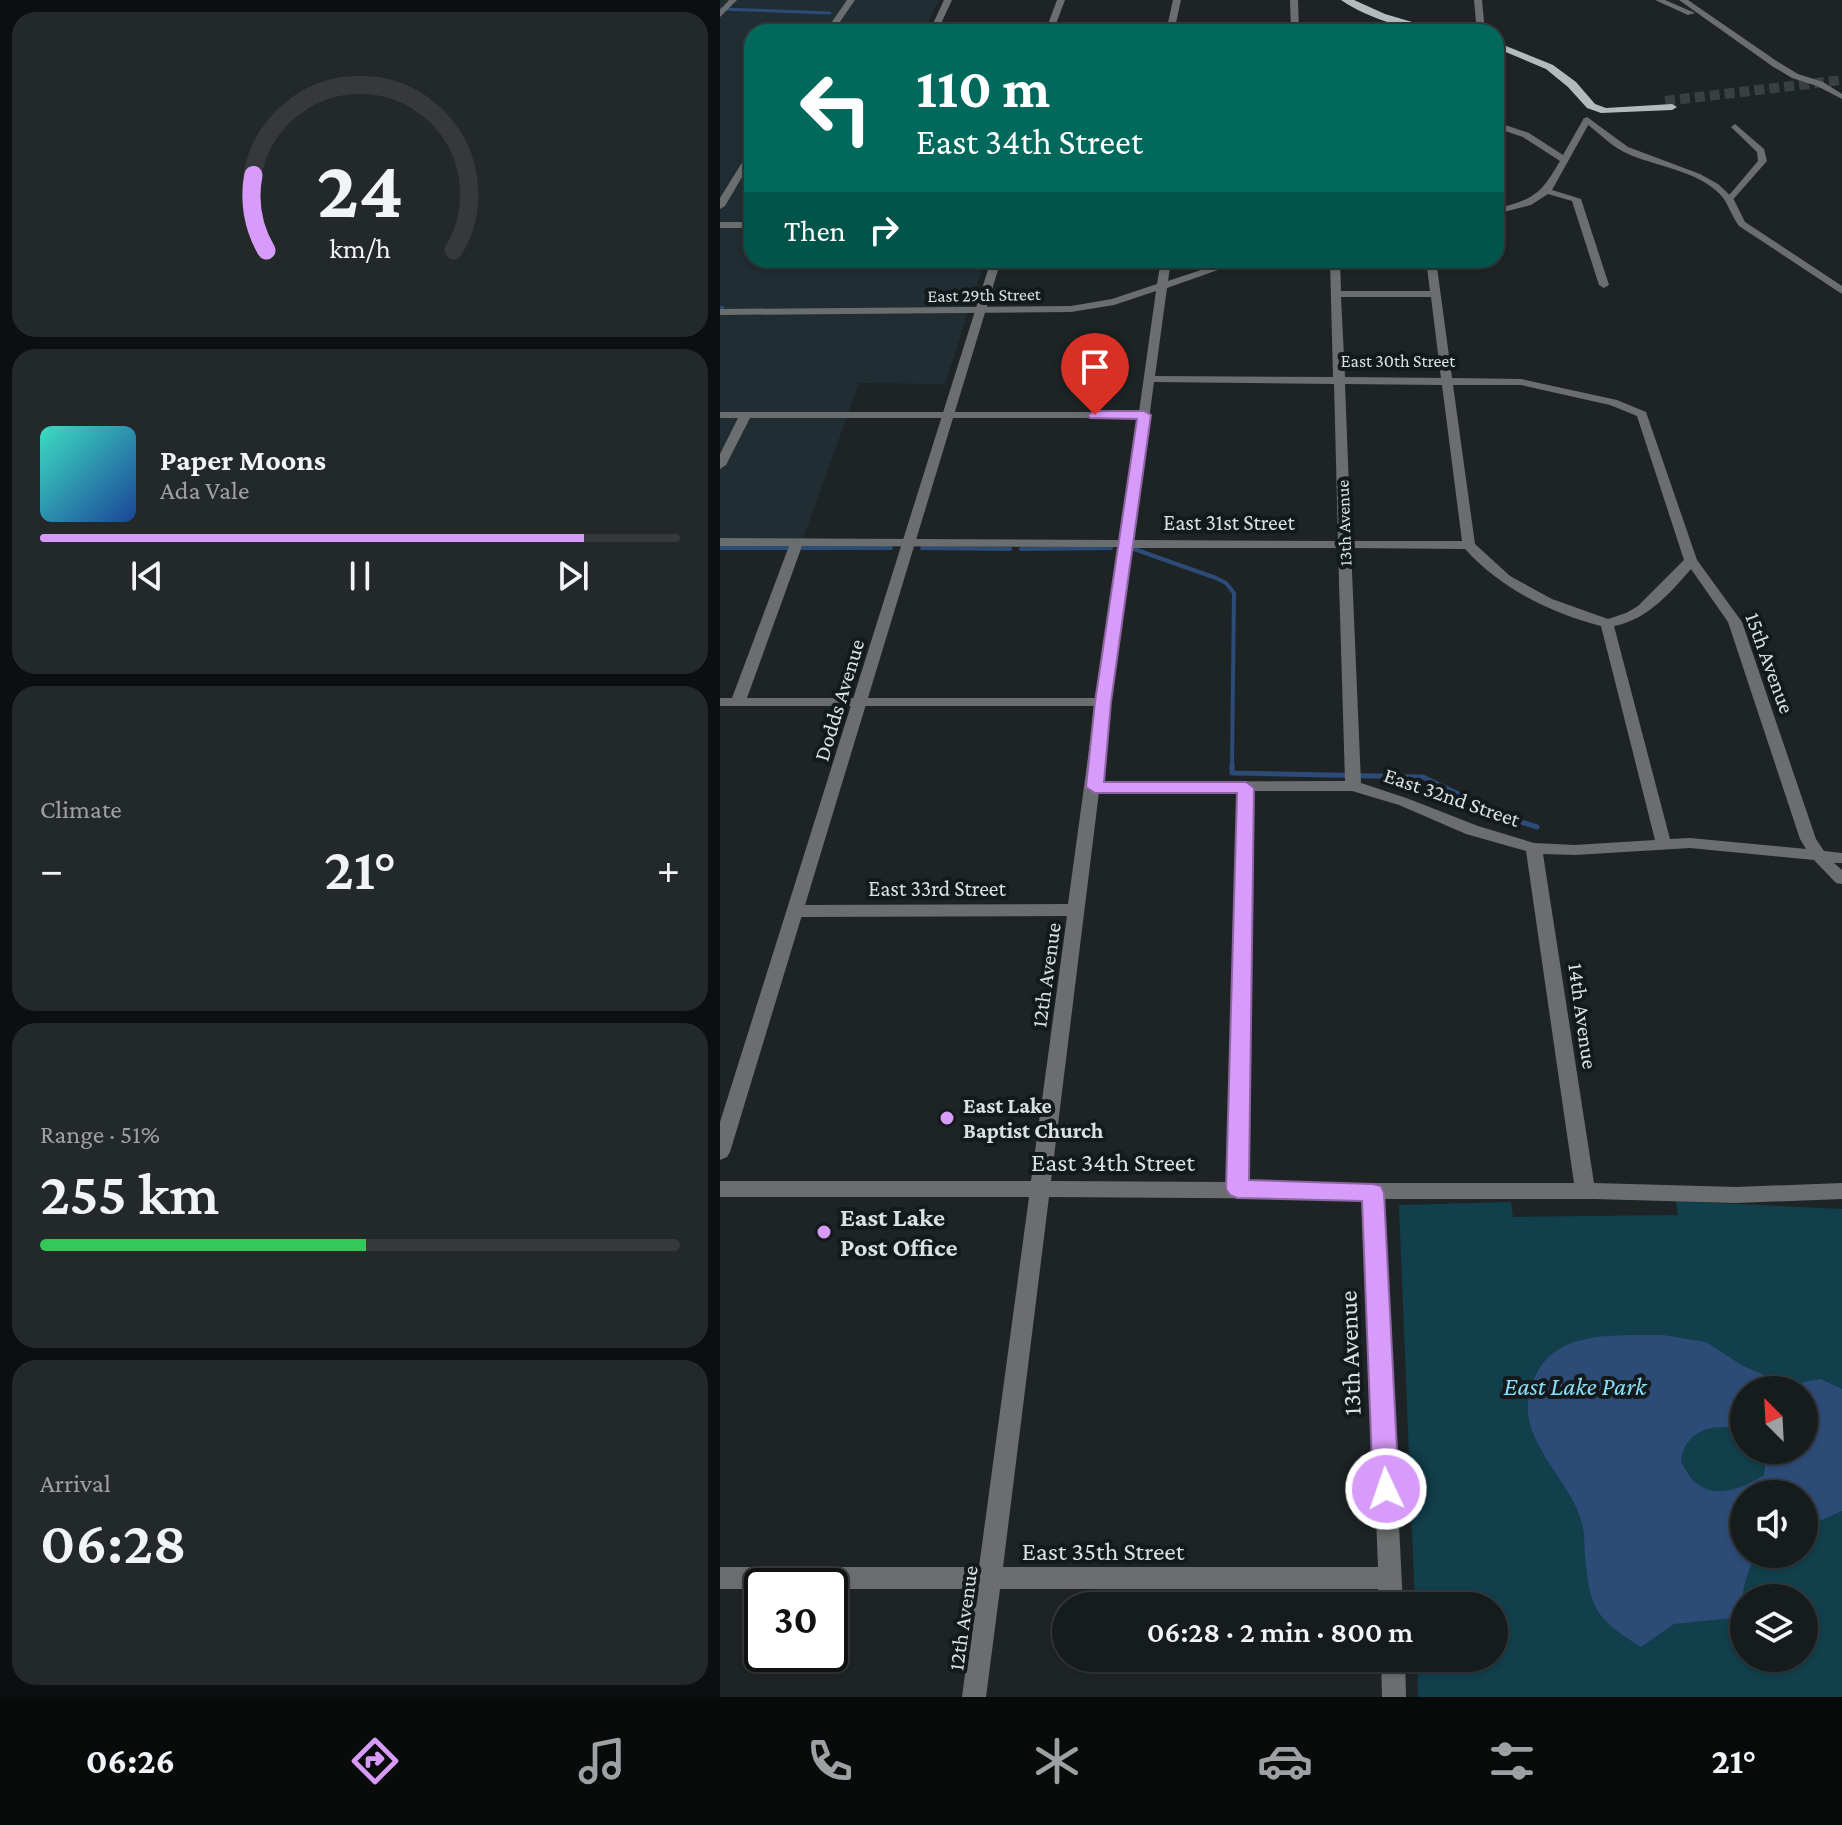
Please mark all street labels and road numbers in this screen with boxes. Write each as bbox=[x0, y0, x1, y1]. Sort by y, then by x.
street label: East 29th Street bbox=[927, 284, 1042, 306]
street label: East 30th Street bbox=[1341, 351, 1456, 371]
street label: 13th Avenue bbox=[1332, 479, 1356, 567]
street label: East 31st Street bbox=[1163, 510, 1295, 535]
street label: 15th Avenue bbox=[1740, 609, 1800, 717]
street label: Dodds Avenue bbox=[809, 636, 869, 764]
street label: East 32nd Street bbox=[1381, 762, 1524, 832]
street label: East 33rd Street bbox=[868, 876, 1006, 901]
street label: 12th Avenue bbox=[1026, 921, 1066, 1029]
street label: 14th Avenue bbox=[1563, 961, 1603, 1071]
street label: East 34th Street bbox=[1031, 1148, 1195, 1177]
street label: 13th Avenue bbox=[1333, 1290, 1367, 1416]
street label: East 35th Street bbox=[1022, 1537, 1185, 1566]
street label: 12th Avenue bbox=[943, 1564, 983, 1672]

